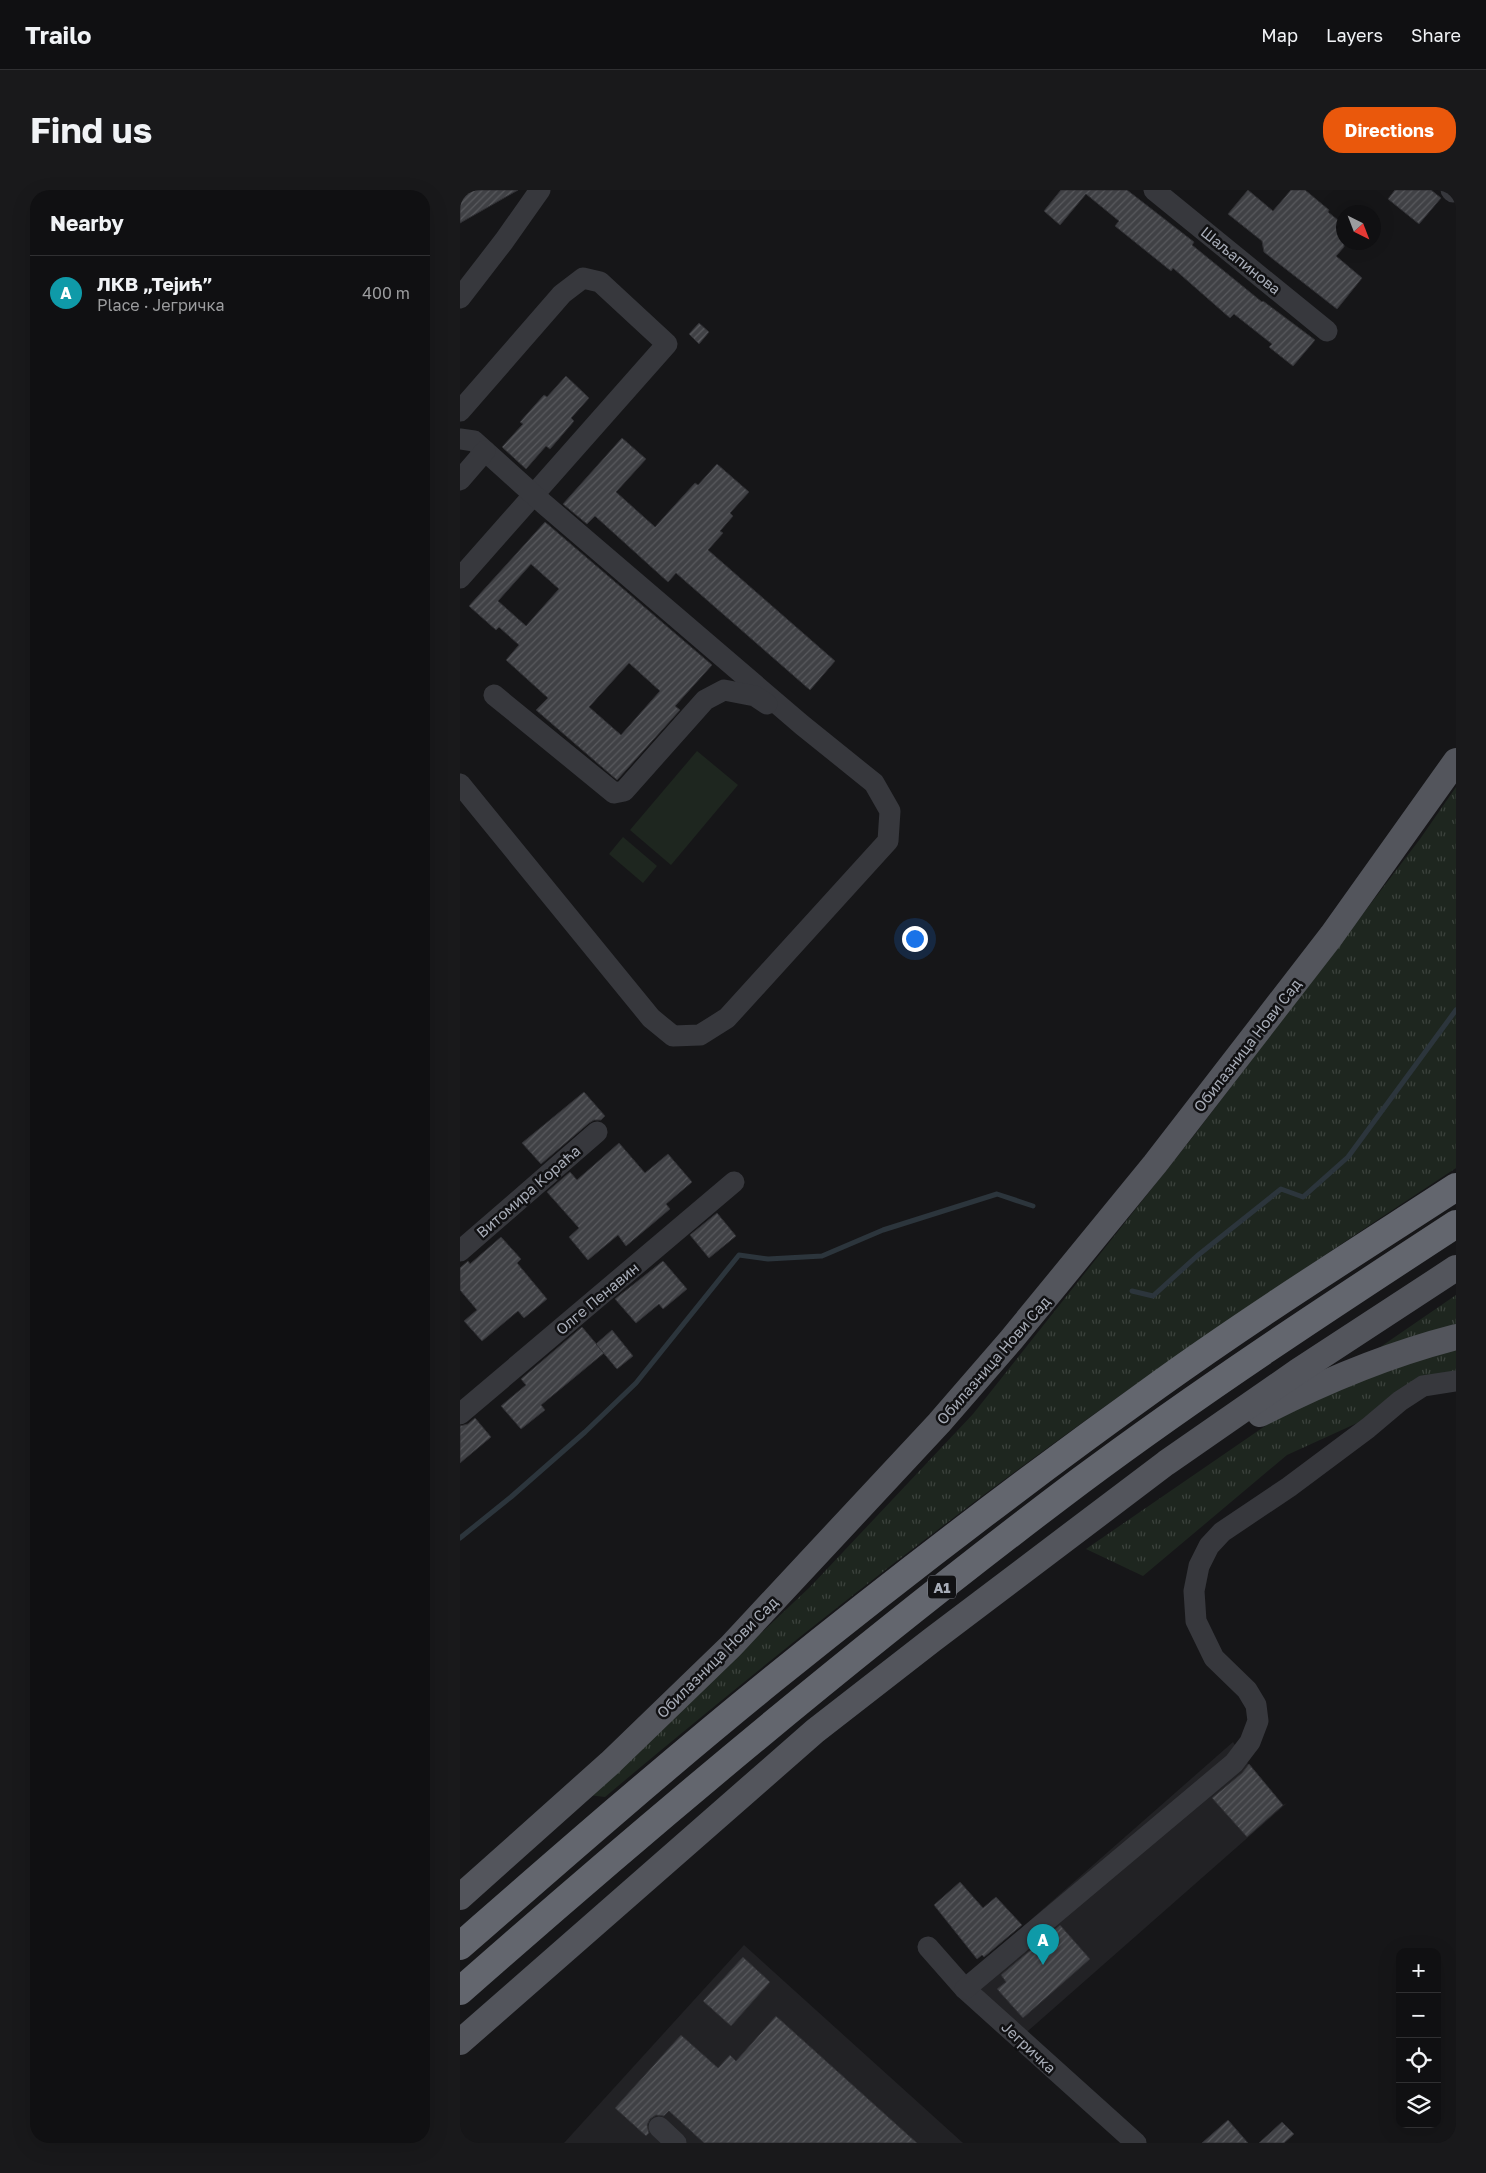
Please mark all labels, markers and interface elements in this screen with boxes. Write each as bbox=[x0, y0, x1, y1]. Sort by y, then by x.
text: Trailo bbox=[25, 20, 91, 49]
text: Map bbox=[1261, 24, 1298, 46]
text: Layers bbox=[1326, 24, 1383, 46]
text: Share bbox=[1411, 24, 1461, 46]
button: Directions bbox=[1323, 107, 1456, 153]
text: Find us bbox=[30, 109, 152, 151]
north arrow bbox=[1336, 205, 1381, 250]
text: Nearby bbox=[50, 210, 124, 236]
street label: Шаљапинова bbox=[1198, 222, 1284, 298]
text: ЛКВ „Тејић” bbox=[97, 272, 213, 295]
text: A bbox=[60, 283, 72, 303]
text: 400 m bbox=[362, 283, 410, 303]
text: Place · Јегричка bbox=[97, 295, 225, 315]
your location bbox=[902, 926, 928, 952]
street label: Обилазница Нови Сад bbox=[1189, 975, 1305, 1115]
street label: Витомира Кораћа bbox=[472, 1141, 584, 1241]
street label: Олге Пенавин bbox=[552, 1258, 642, 1338]
street label: Обилазница Нови Сад bbox=[932, 1292, 1054, 1428]
road number: A1 bbox=[928, 1575, 956, 1598]
street label: Обилазница Нови Сад bbox=[653, 1593, 781, 1721]
pin: A bbox=[1027, 1924, 1059, 1965]
map controls bbox=[1396, 1948, 1441, 2128]
button: + bbox=[1396, 1948, 1441, 1993]
button: − bbox=[1396, 1993, 1441, 2038]
street label: Јегричка bbox=[998, 2017, 1060, 2077]
button: locate bbox=[1396, 2038, 1441, 2083]
button: layers bbox=[1396, 2083, 1441, 2128]

